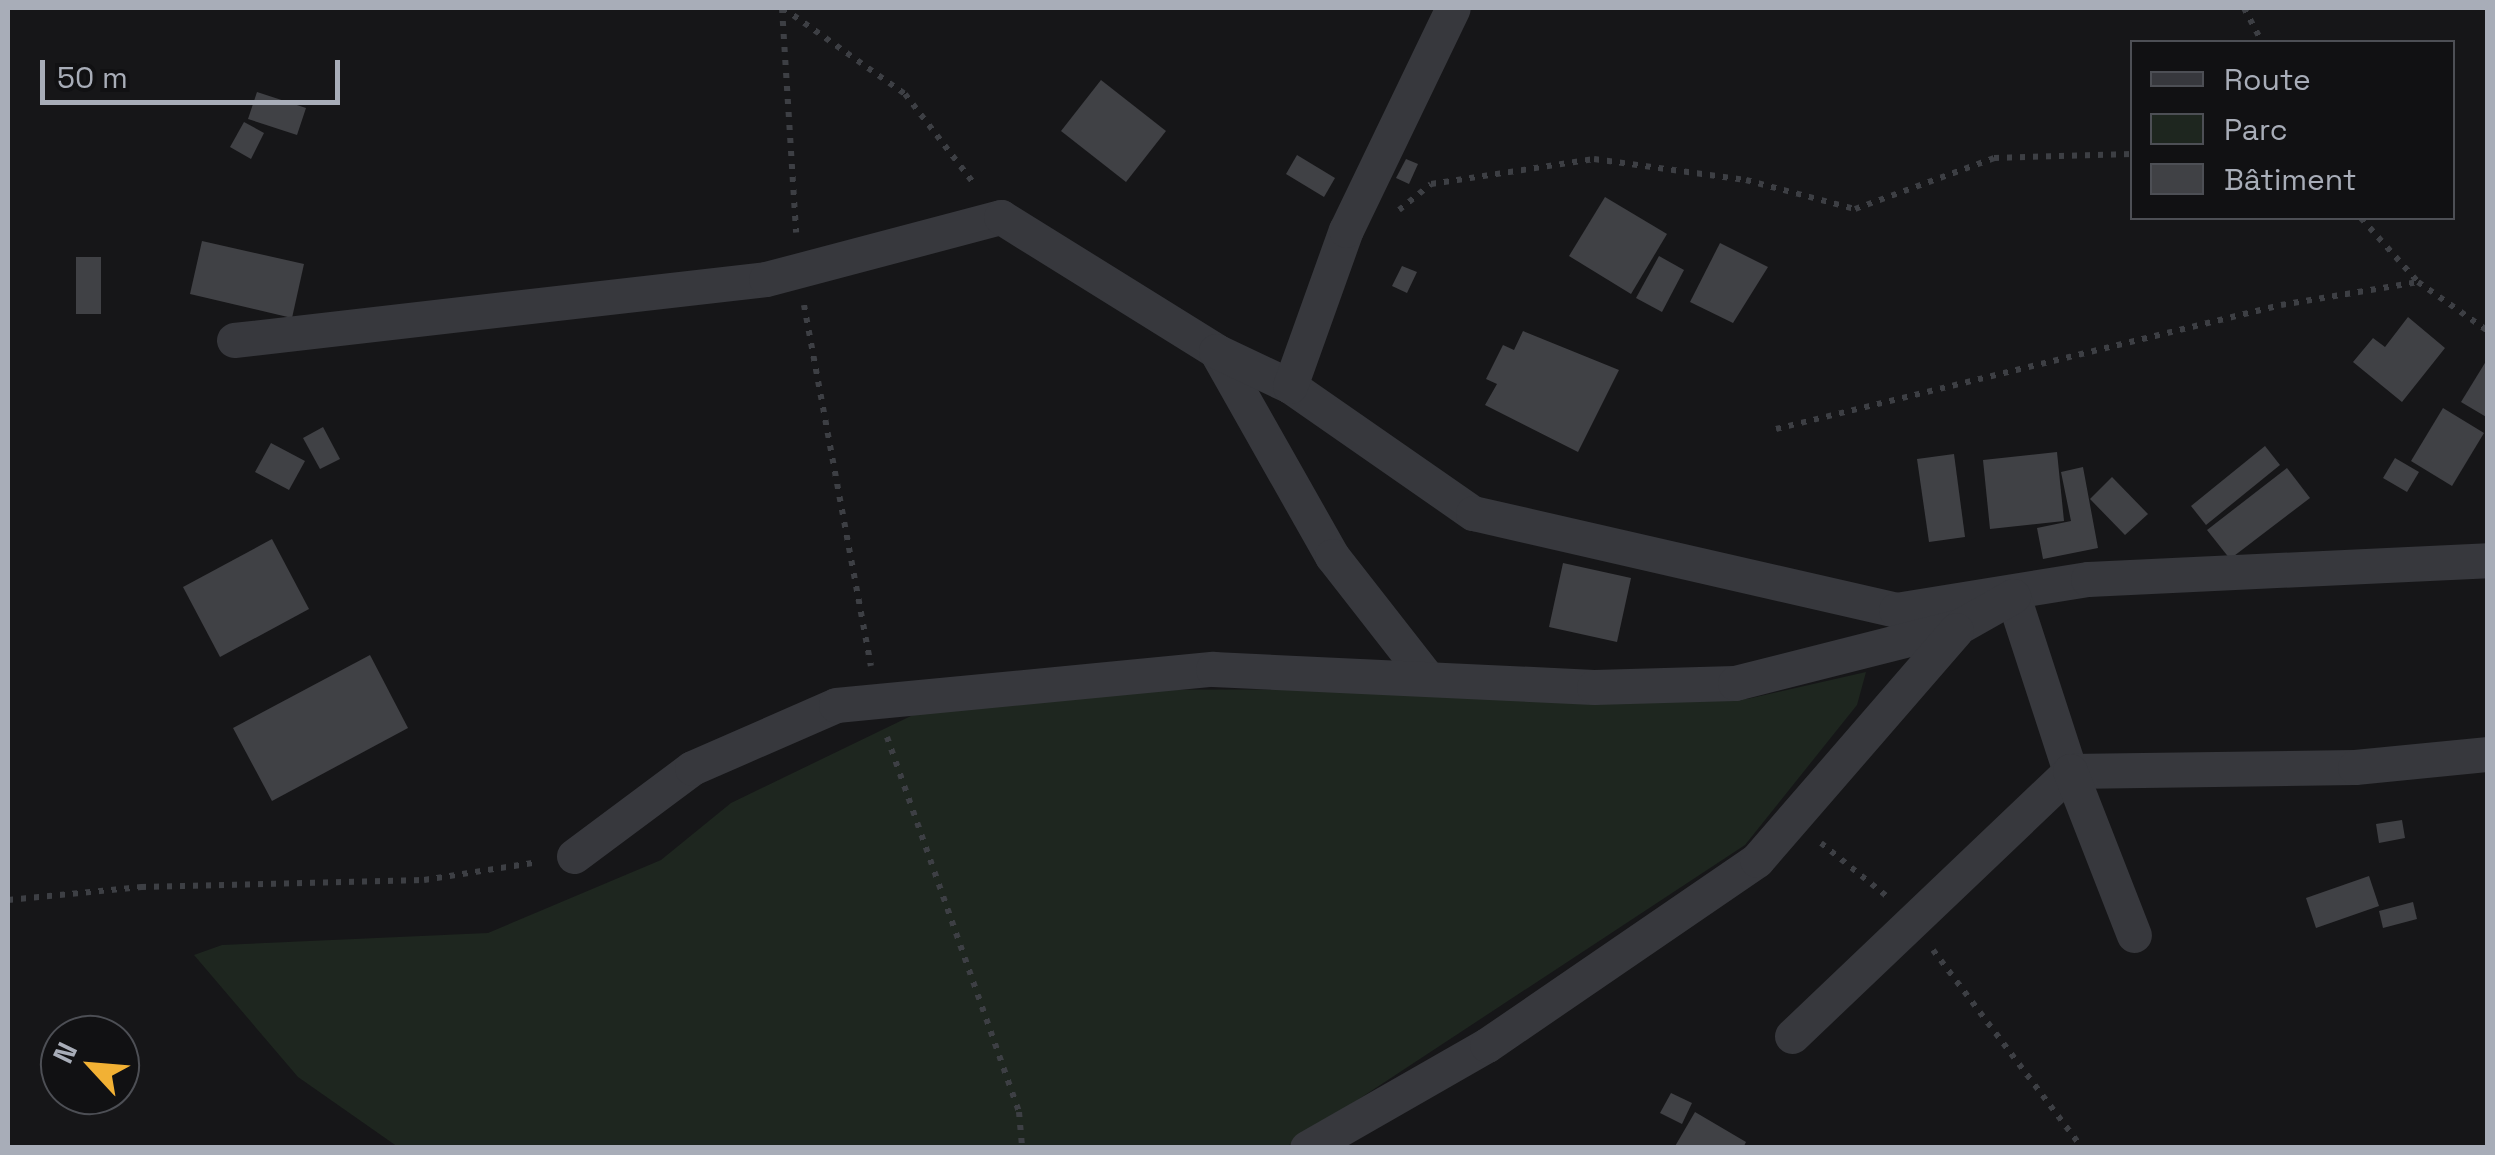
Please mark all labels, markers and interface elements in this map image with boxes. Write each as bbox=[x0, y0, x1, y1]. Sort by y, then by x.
scale bar bbox=[45, 40, 345, 102]
legend bbox=[2130, 40, 2455, 220]
text: 50 m bbox=[57, 58, 128, 97]
text: Route bbox=[2224, 60, 2311, 99]
text: Parc bbox=[2224, 110, 2288, 149]
text: Bâtiment bbox=[2224, 160, 2357, 199]
north arrow bbox=[40, 1015, 140, 1115]
text: N bbox=[45, 1036, 85, 1069]

